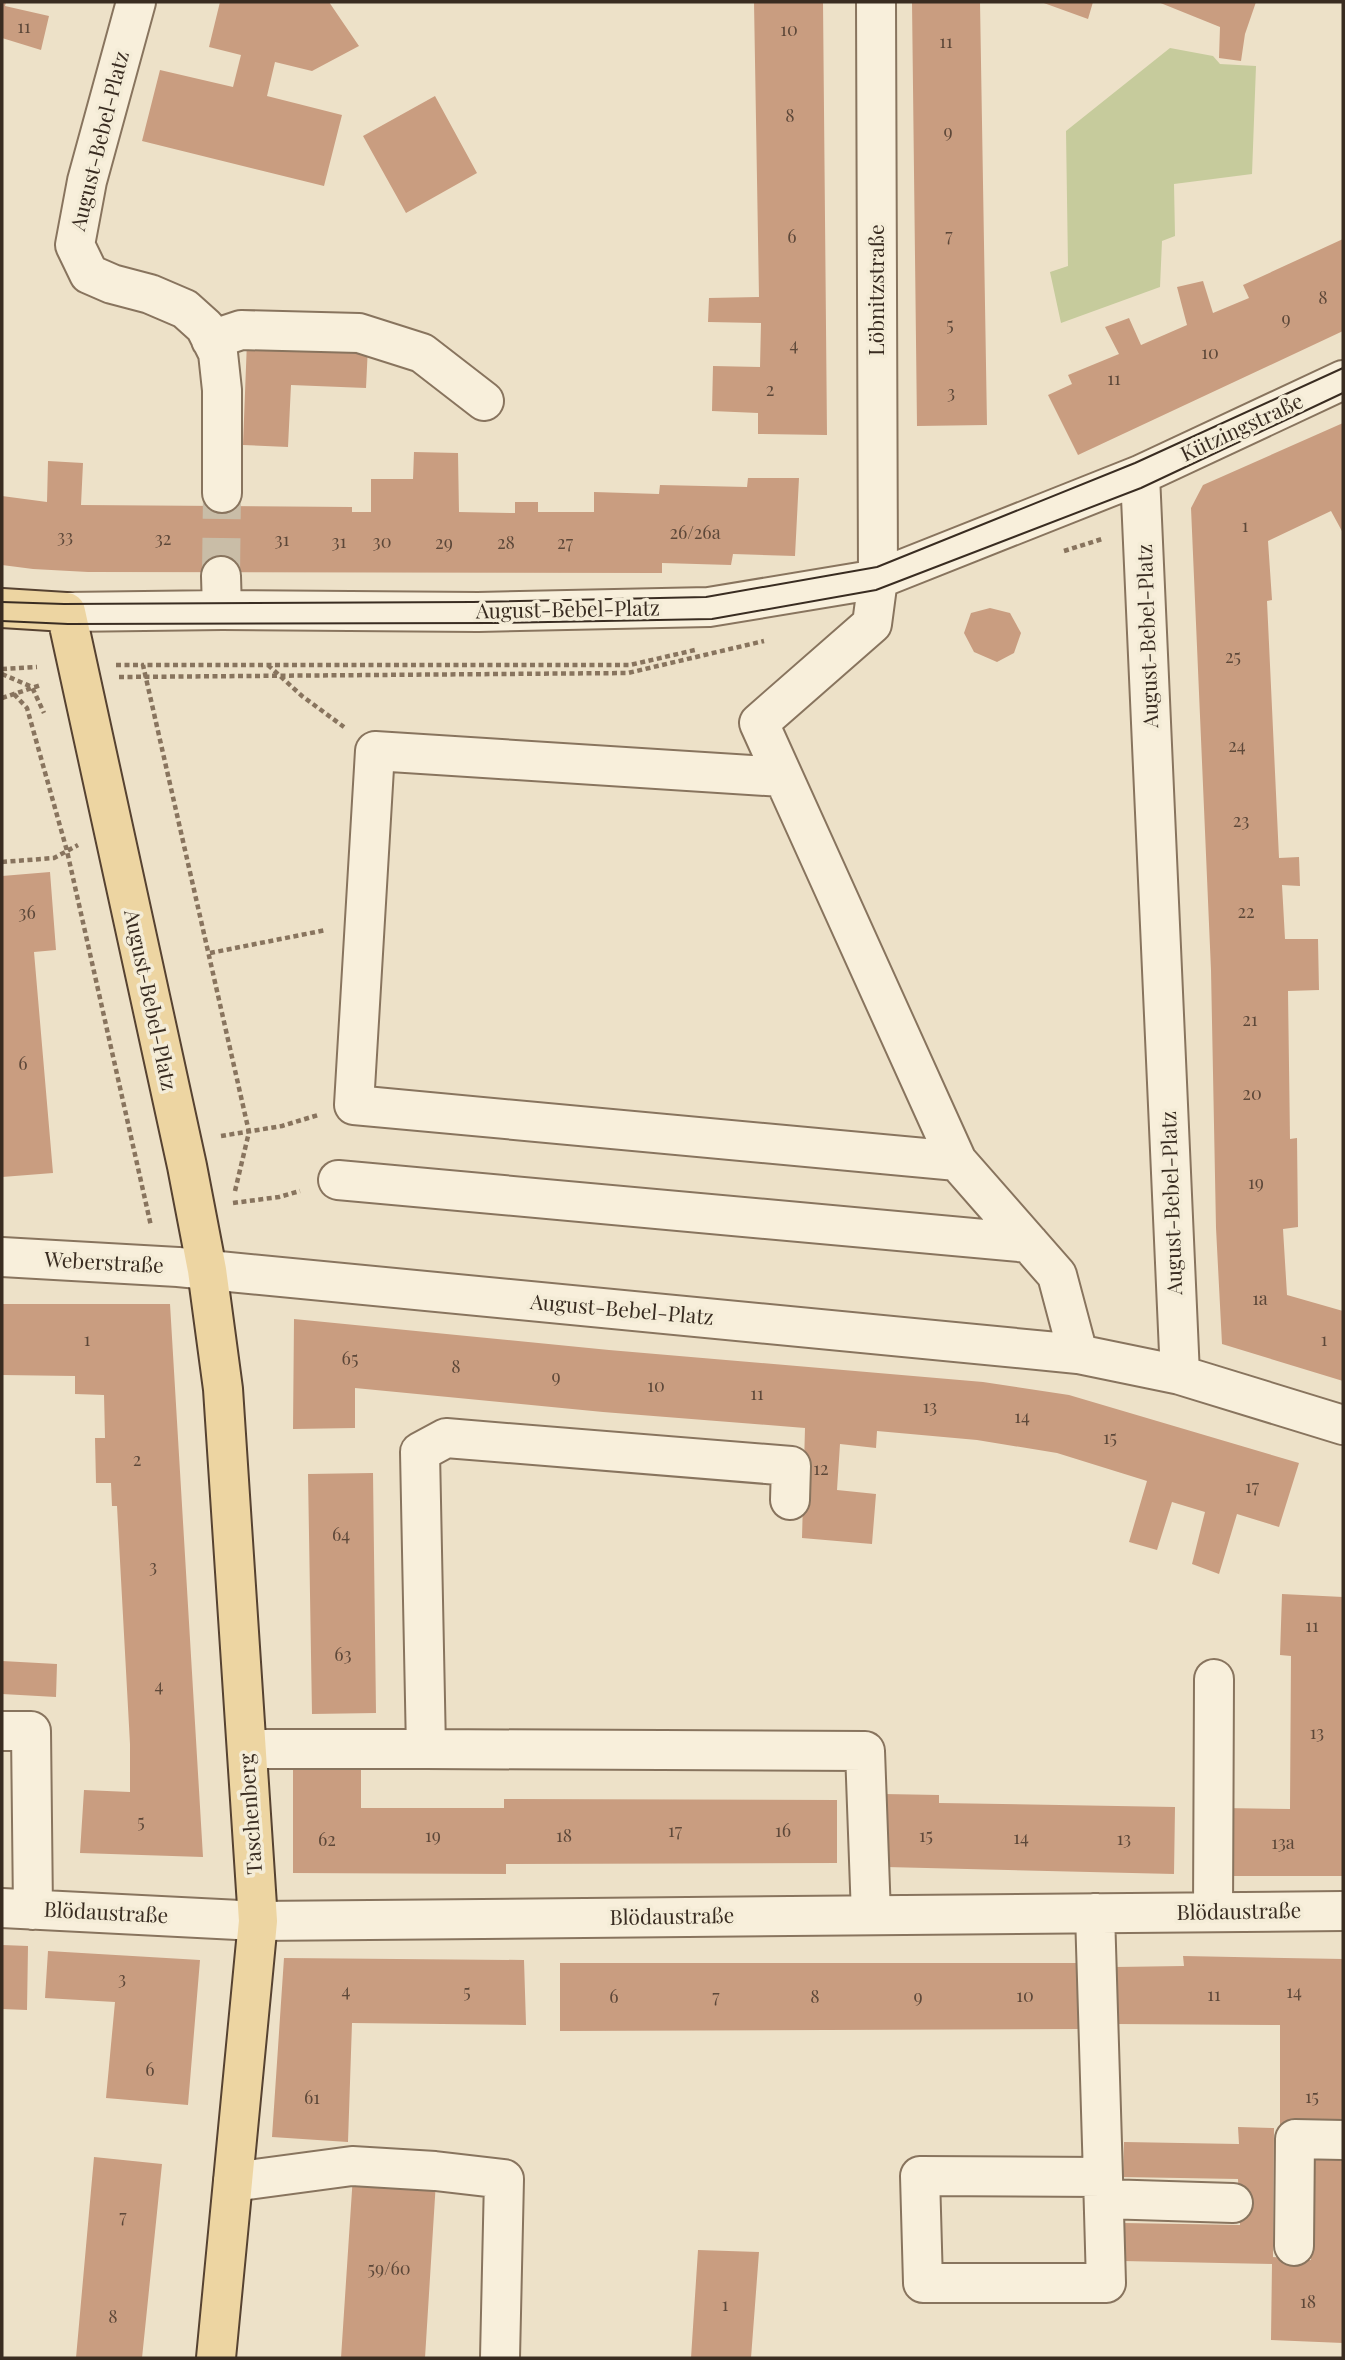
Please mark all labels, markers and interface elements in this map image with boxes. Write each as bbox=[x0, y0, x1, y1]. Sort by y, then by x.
house number: 11 bbox=[17, 14, 31, 38]
house number: 10 bbox=[780, 17, 798, 41]
house number: 11 bbox=[939, 29, 953, 53]
street label: August-Bebel-Platz bbox=[62, 48, 134, 234]
house number: 8 bbox=[785, 103, 795, 127]
house number: 9 bbox=[943, 119, 953, 143]
house number: 7 bbox=[945, 223, 953, 247]
house number: 6 bbox=[787, 224, 797, 248]
street label: Löbnitzstraße bbox=[861, 224, 889, 356]
house number: 8 bbox=[1318, 285, 1328, 309]
house number: 9 bbox=[1281, 306, 1291, 330]
house number: 5 bbox=[946, 312, 954, 336]
house number: 4 bbox=[790, 332, 799, 356]
house number: 10 bbox=[1201, 340, 1219, 364]
house number: 11 bbox=[1107, 366, 1121, 390]
house number: 2 bbox=[766, 377, 774, 401]
house number: 3 bbox=[947, 380, 955, 404]
street label: Kützingstraße bbox=[1175, 386, 1307, 467]
house number: 1 bbox=[1242, 513, 1249, 537]
house number: 26/26a bbox=[669, 520, 721, 544]
house number: 33 bbox=[57, 524, 73, 548]
house number: 32 bbox=[155, 526, 171, 550]
house number: 31 bbox=[275, 527, 290, 551]
house number: 31 bbox=[332, 529, 347, 553]
house number: 30 bbox=[373, 529, 391, 553]
house number: 29 bbox=[435, 530, 453, 554]
house number: 28 bbox=[497, 530, 515, 554]
house number: 27 bbox=[557, 530, 574, 554]
street label: August-Bebel-Platz bbox=[1129, 544, 1163, 730]
street label: August-Bebel-Platz bbox=[475, 592, 660, 624]
house number: 25 bbox=[1225, 644, 1241, 668]
house number: 24 bbox=[1228, 733, 1246, 757]
house number: 23 bbox=[1233, 808, 1249, 832]
house number: 22 bbox=[1237, 899, 1255, 923]
house number: 36 bbox=[18, 900, 36, 924]
street label: August-Bebel-Platz bbox=[119, 906, 185, 1092]
house number: 21 bbox=[1242, 1007, 1258, 1031]
house number: 6 bbox=[18, 1051, 28, 1075]
house number: 20 bbox=[1242, 1081, 1262, 1105]
street label: August-Bebel-Platz bbox=[1153, 1111, 1187, 1297]
house number: 19 bbox=[1248, 1170, 1264, 1194]
street label: Weberstraße bbox=[43, 1244, 165, 1278]
street label: August-Bebel-Platz bbox=[528, 1286, 715, 1330]
house number: 1a bbox=[1252, 1286, 1268, 1310]
house number: 1 bbox=[84, 1327, 91, 1351]
house number: 1 bbox=[1321, 1327, 1328, 1351]
house number: 65 bbox=[342, 1346, 358, 1370]
house number: 8 bbox=[451, 1354, 461, 1378]
house number: 9 bbox=[551, 1364, 561, 1388]
house number: 10 bbox=[647, 1373, 665, 1397]
house number: 11 bbox=[750, 1381, 764, 1405]
house number: 13 bbox=[923, 1394, 937, 1418]
house number: 14 bbox=[1014, 1404, 1030, 1428]
house number: 15 bbox=[1103, 1425, 1117, 1449]
house number: 2 bbox=[133, 1447, 141, 1471]
house number: 12 bbox=[813, 1456, 829, 1480]
house number: 17 bbox=[1245, 1474, 1260, 1498]
house number: 64 bbox=[332, 1522, 350, 1546]
house number: 3 bbox=[149, 1554, 157, 1578]
house number: 11 bbox=[1305, 1613, 1319, 1637]
house number: 63 bbox=[334, 1642, 352, 1666]
house number: 4 bbox=[155, 1673, 164, 1697]
house number: 13 bbox=[1310, 1720, 1324, 1744]
street label: Taschenberg bbox=[231, 1753, 267, 1876]
house number: 5 bbox=[137, 1809, 145, 1833]
house number: 17 bbox=[668, 1818, 683, 1842]
house number: 16 bbox=[775, 1818, 791, 1842]
house number: 19 bbox=[425, 1823, 441, 1847]
house number: 18 bbox=[556, 1823, 572, 1847]
house number: 15 bbox=[919, 1823, 933, 1847]
house number: 14 bbox=[1013, 1825, 1029, 1849]
house number: 13 bbox=[1117, 1826, 1131, 1850]
house number: 62 bbox=[318, 1827, 336, 1851]
house number: 13a bbox=[1271, 1830, 1295, 1854]
street label: Blödaustraße bbox=[43, 1894, 169, 1928]
street label: Blödaustraße bbox=[1176, 1895, 1301, 1925]
street label: Blödaustraße bbox=[609, 1900, 734, 1930]
house number: 3 bbox=[118, 1966, 126, 1990]
house number: 4 bbox=[342, 1978, 351, 2002]
house number: 5 bbox=[463, 1979, 471, 2003]
house number: 14 bbox=[1286, 1979, 1302, 2003]
house number: 11 bbox=[1207, 1982, 1221, 2006]
house number: 10 bbox=[1016, 1983, 1034, 2007]
house number: 6 bbox=[609, 1984, 619, 2008]
house number: 7 bbox=[712, 1984, 720, 2008]
house number: 8 bbox=[810, 1984, 820, 2008]
house number: 9 bbox=[913, 1984, 923, 2008]
house number: 6 bbox=[145, 2057, 155, 2081]
house number: 15 bbox=[1305, 2084, 1319, 2108]
house number: 61 bbox=[304, 2085, 320, 2109]
house number: 7 bbox=[119, 2204, 127, 2228]
house number: 59/60 bbox=[367, 2256, 411, 2280]
house number: 18 bbox=[1300, 2289, 1316, 2313]
house number: 1 bbox=[722, 2292, 729, 2316]
house number: 8 bbox=[108, 2304, 118, 2328]

